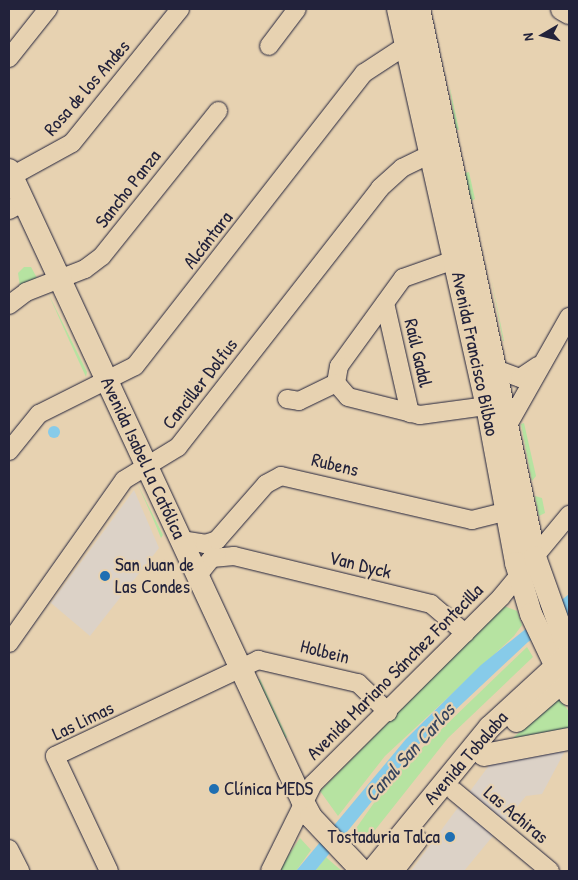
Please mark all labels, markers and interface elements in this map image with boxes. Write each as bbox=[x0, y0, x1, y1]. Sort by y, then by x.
north arrow bbox=[518, 10, 568, 60]
text: N bbox=[518, 32, 538, 42]
street label: Rosa de los Andes bbox=[39, 36, 135, 140]
street label: Sancho Panza bbox=[90, 145, 166, 233]
street label: Alcántara bbox=[179, 207, 237, 273]
street label: Avenida Francisco Bilbao bbox=[446, 270, 504, 438]
street label: Raúl Gadal bbox=[399, 317, 437, 389]
street label: Canciller Dolfus bbox=[157, 334, 243, 434]
street label: Avenida Isabel La Católica bbox=[96, 374, 190, 542]
street label: Rubens bbox=[309, 448, 361, 482]
street label: Van Dyck bbox=[326, 546, 394, 584]
place label: San Juan de Las Condes bbox=[115, 554, 194, 598]
marker: San Juan de Las Condes bbox=[99, 570, 111, 582]
street label: Avenida Mariano Sánchez Fontecilla bbox=[302, 579, 488, 765]
street label: Holbein bbox=[298, 635, 352, 669]
street label: Las Limas bbox=[49, 696, 117, 746]
water label: Canal San Carlos bbox=[359, 698, 459, 806]
street label: Avenida Tobalaba bbox=[419, 707, 513, 809]
place label: Clínica MEDS bbox=[224, 778, 313, 800]
street label: Las Achiras bbox=[479, 781, 553, 849]
marker: Clínica MEDS bbox=[208, 783, 220, 795]
place label: Tostaduria Talca bbox=[328, 826, 440, 848]
marker: Tostaduria Talca bbox=[444, 831, 456, 843]

